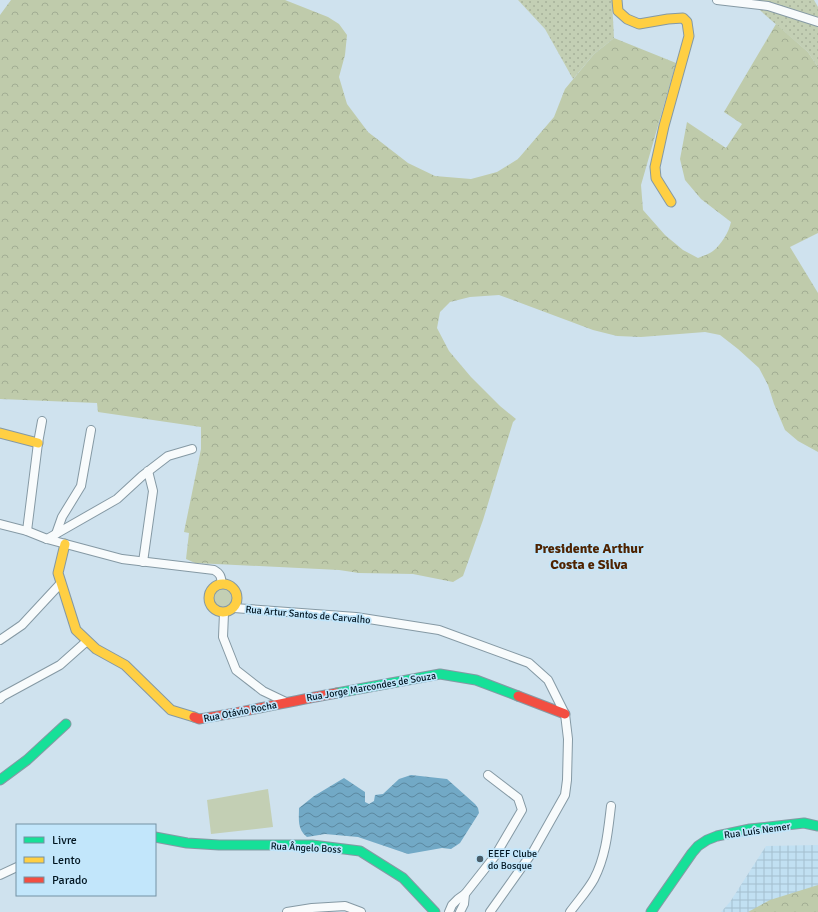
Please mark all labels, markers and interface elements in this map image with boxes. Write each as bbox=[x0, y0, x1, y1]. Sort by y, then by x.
district label: Presidente Arthur Costa e Silva bbox=[534, 540, 644, 573]
street label: Rua Artur Santos de Carvalho bbox=[245, 604, 371, 626]
street label: Rua Jorge Marcondes de Souza bbox=[305, 670, 437, 704]
street label: Rua Otávio Rocha bbox=[203, 699, 278, 725]
street label: Rua Luís Nemer bbox=[723, 820, 791, 842]
legend bbox=[16, 824, 156, 896]
text: Livre bbox=[52, 833, 77, 848]
street label: Rua Ângelo Boss bbox=[270, 840, 342, 856]
place label: EEEF Clube do Bosque bbox=[488, 848, 537, 872]
text: Lento bbox=[52, 853, 81, 868]
marker: EEEF Clube do Bosque bbox=[475, 854, 485, 864]
text: Parado bbox=[52, 873, 88, 888]

